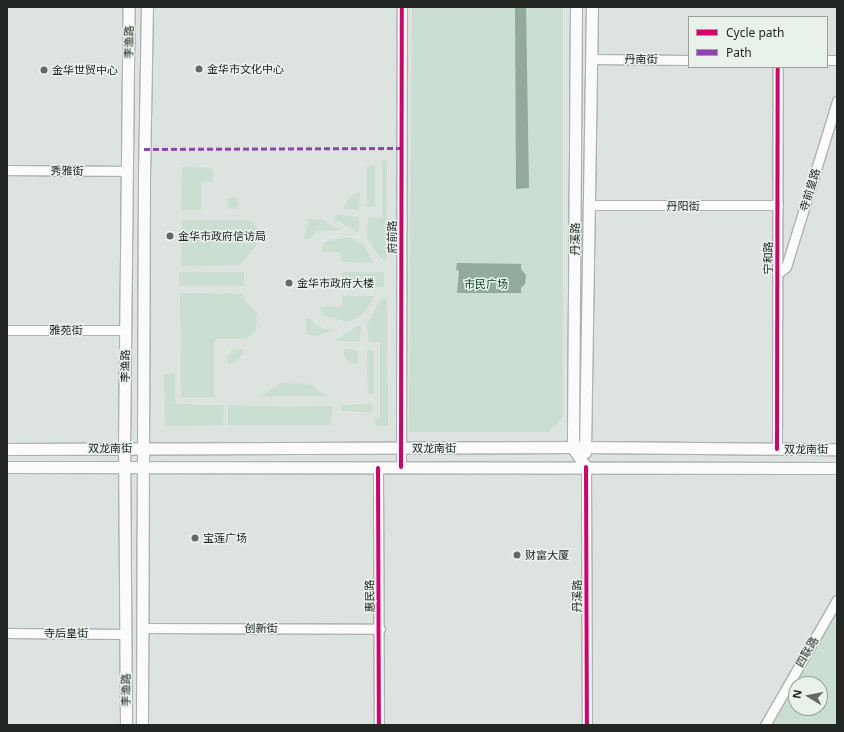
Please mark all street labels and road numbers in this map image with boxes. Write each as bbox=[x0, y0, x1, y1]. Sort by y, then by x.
street label: 李渔路 bbox=[122, 25, 136, 59]
street label: 丹南街 bbox=[625, 52, 657, 66]
street label: 秀雅街 bbox=[50, 164, 84, 178]
street label: 寺前皇路 bbox=[797, 167, 823, 213]
street label: 丹阳街 bbox=[667, 199, 699, 213]
street label: 府前路 bbox=[385, 221, 399, 253]
street label: 丹溪路 bbox=[568, 223, 582, 255]
street label: 宁和路 bbox=[761, 242, 775, 274]
street label: 雅苑街 bbox=[50, 323, 82, 337]
street label: 李渔路 bbox=[118, 350, 132, 382]
street label: 双龙南街 bbox=[88, 441, 132, 455]
street label: 双龙南街 bbox=[412, 441, 456, 455]
street label: 双龙南街 bbox=[784, 442, 828, 456]
street label: 惠民路 bbox=[363, 579, 377, 613]
street label: 丹溪路 bbox=[570, 580, 584, 612]
street label: 创新街 bbox=[245, 621, 277, 635]
street label: 寺后皇街 bbox=[44, 626, 88, 640]
street label: 四联路 bbox=[793, 634, 821, 670]
street label: 李渔路 bbox=[119, 674, 133, 706]

